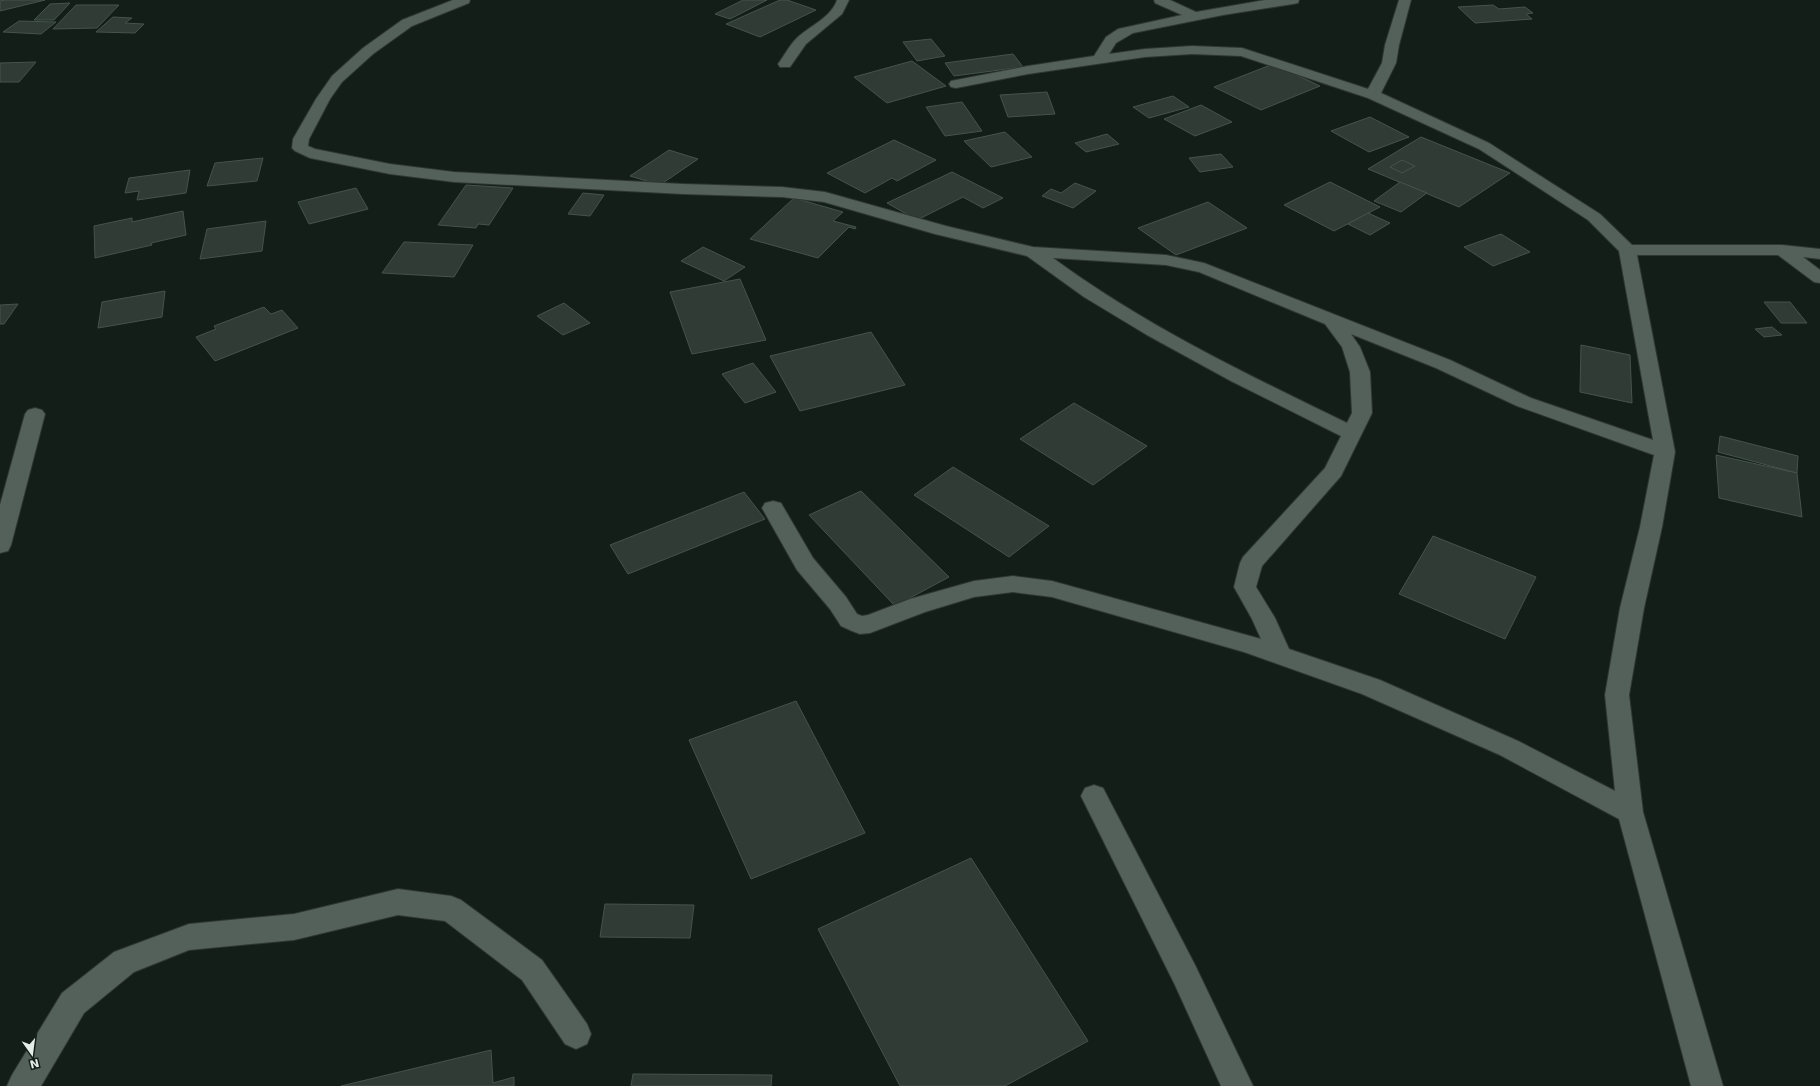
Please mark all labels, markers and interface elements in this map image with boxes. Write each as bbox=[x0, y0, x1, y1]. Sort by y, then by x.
north arrow bbox=[12, 1034, 52, 1074]
text: N bbox=[28, 1056, 40, 1071]

